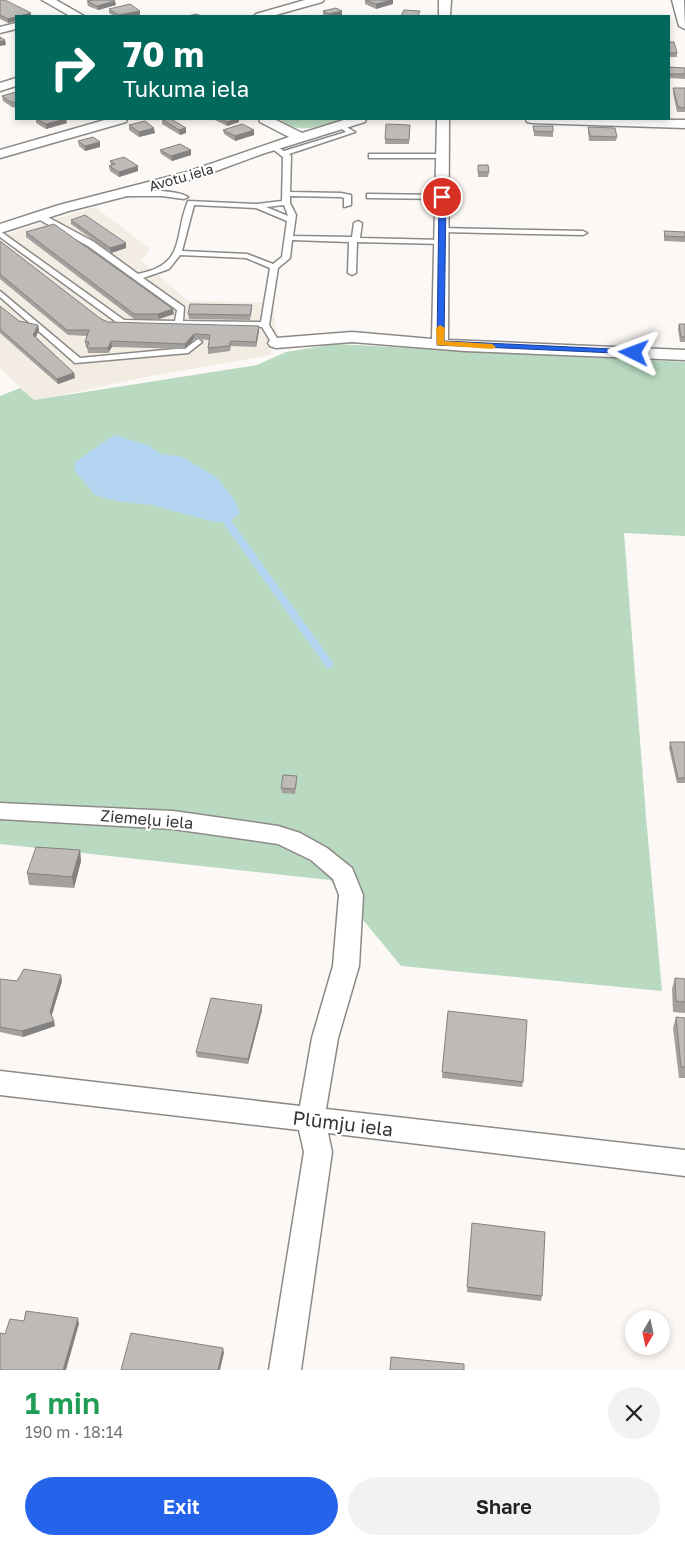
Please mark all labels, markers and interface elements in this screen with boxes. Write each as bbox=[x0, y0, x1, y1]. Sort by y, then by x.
text: 70 m bbox=[123, 33, 204, 75]
icon: right bbox=[40, 35, 105, 100]
text: Tukuma iela bbox=[123, 75, 249, 102]
street label: Avotu iela bbox=[147, 160, 215, 194]
pin bbox=[421, 176, 463, 218]
icon: arrive bbox=[428, 183, 456, 211]
position arrow bbox=[607, 326, 659, 378]
street label: Ziemeļu iela bbox=[100, 805, 194, 833]
street label: Plūmju iela bbox=[291, 1105, 395, 1141]
north arrow bbox=[625, 1310, 670, 1355]
map controls bbox=[625, 1310, 670, 1355]
text: 1 min bbox=[25, 1385, 100, 1421]
button: close bbox=[608, 1387, 660, 1439]
text: 190 m · 18:14 bbox=[25, 1422, 123, 1442]
button: Exit bbox=[25, 1477, 338, 1535]
button: Share bbox=[348, 1477, 660, 1535]

